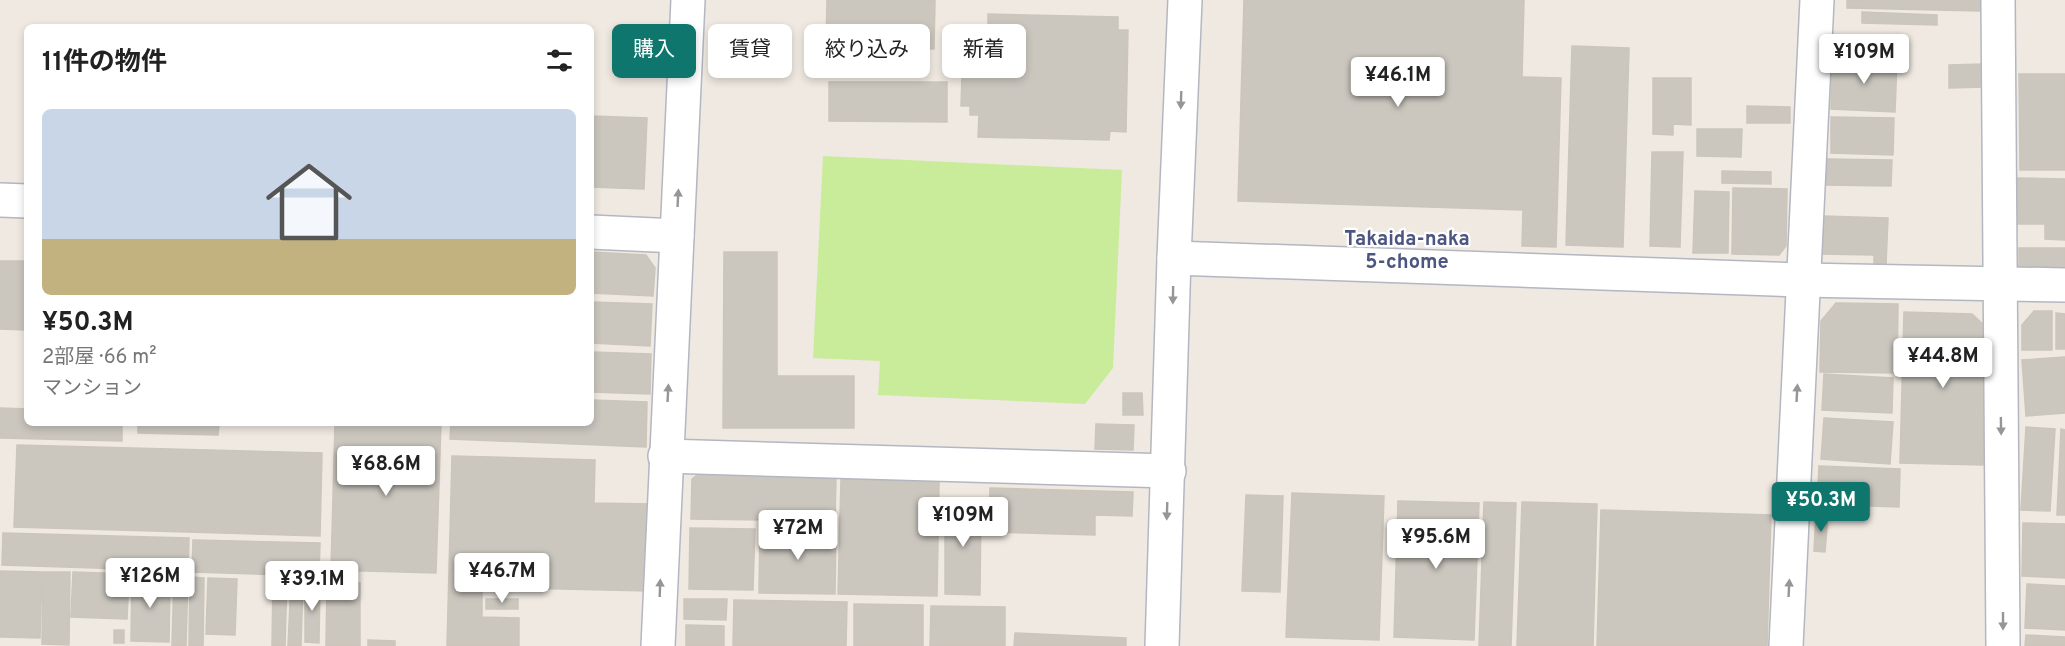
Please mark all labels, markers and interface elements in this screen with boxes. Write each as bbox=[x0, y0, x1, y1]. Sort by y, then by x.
chip: 購入 bbox=[612, 24, 696, 78]
chip: 賃貸 bbox=[708, 24, 792, 78]
chip: 絞り込み bbox=[804, 24, 930, 78]
chip: 新着 bbox=[942, 24, 1026, 78]
pin: ¥109M bbox=[1822, 34, 1906, 85]
text: ¥109M bbox=[1833, 40, 1895, 66]
icon: filters bbox=[543, 44, 576, 77]
text: 11件の物件 bbox=[42, 47, 167, 80]
pin: ¥46.1M bbox=[1349, 57, 1447, 108]
text: ¥46.1M bbox=[1365, 63, 1431, 89]
one-way arrow bbox=[1176, 91, 1185, 110]
icon: home bbox=[255, 148, 363, 256]
one-way arrow bbox=[674, 188, 683, 207]
district label: Takaida-naka 5-chome bbox=[1344, 227, 1470, 276]
one-way arrow bbox=[1168, 286, 1178, 305]
text: ¥50.3M bbox=[42, 307, 134, 340]
pin: ¥44.8M bbox=[1894, 338, 1992, 389]
text: ¥44.8M bbox=[1907, 344, 1979, 370]
text: 2部屋 · 66 m² bbox=[42, 345, 156, 371]
text: マンション bbox=[42, 376, 142, 402]
one-way arrow bbox=[664, 383, 673, 402]
one-way arrow bbox=[1793, 383, 1802, 402]
one-way arrow bbox=[1996, 417, 2006, 436]
pin: ¥68.6M bbox=[337, 446, 435, 497]
text: ¥68.6M bbox=[351, 452, 421, 478]
pin: ¥50.3M bbox=[1772, 482, 1870, 533]
text: ¥50.3M bbox=[1786, 488, 1856, 514]
pin: ¥109M bbox=[921, 497, 1005, 548]
one-way arrow bbox=[1163, 502, 1172, 521]
text: ¥109M bbox=[932, 503, 994, 529]
pin: ¥72M bbox=[762, 510, 834, 561]
text: ¥72M bbox=[773, 516, 824, 542]
pin: ¥95.6M bbox=[1387, 519, 1485, 570]
text: ¥95.6M bbox=[1401, 525, 1471, 551]
pin: ¥46.7M bbox=[453, 553, 551, 604]
pin: ¥126M bbox=[108, 558, 192, 609]
text: ¥46.7M bbox=[468, 559, 536, 585]
pin: ¥39.1M bbox=[263, 561, 361, 612]
text: ¥126M bbox=[120, 564, 180, 590]
text: ¥39.1M bbox=[279, 567, 345, 593]
one-way arrow bbox=[656, 578, 665, 597]
one-way arrow bbox=[1784, 578, 1793, 597]
one-way arrow bbox=[1998, 612, 2008, 631]

